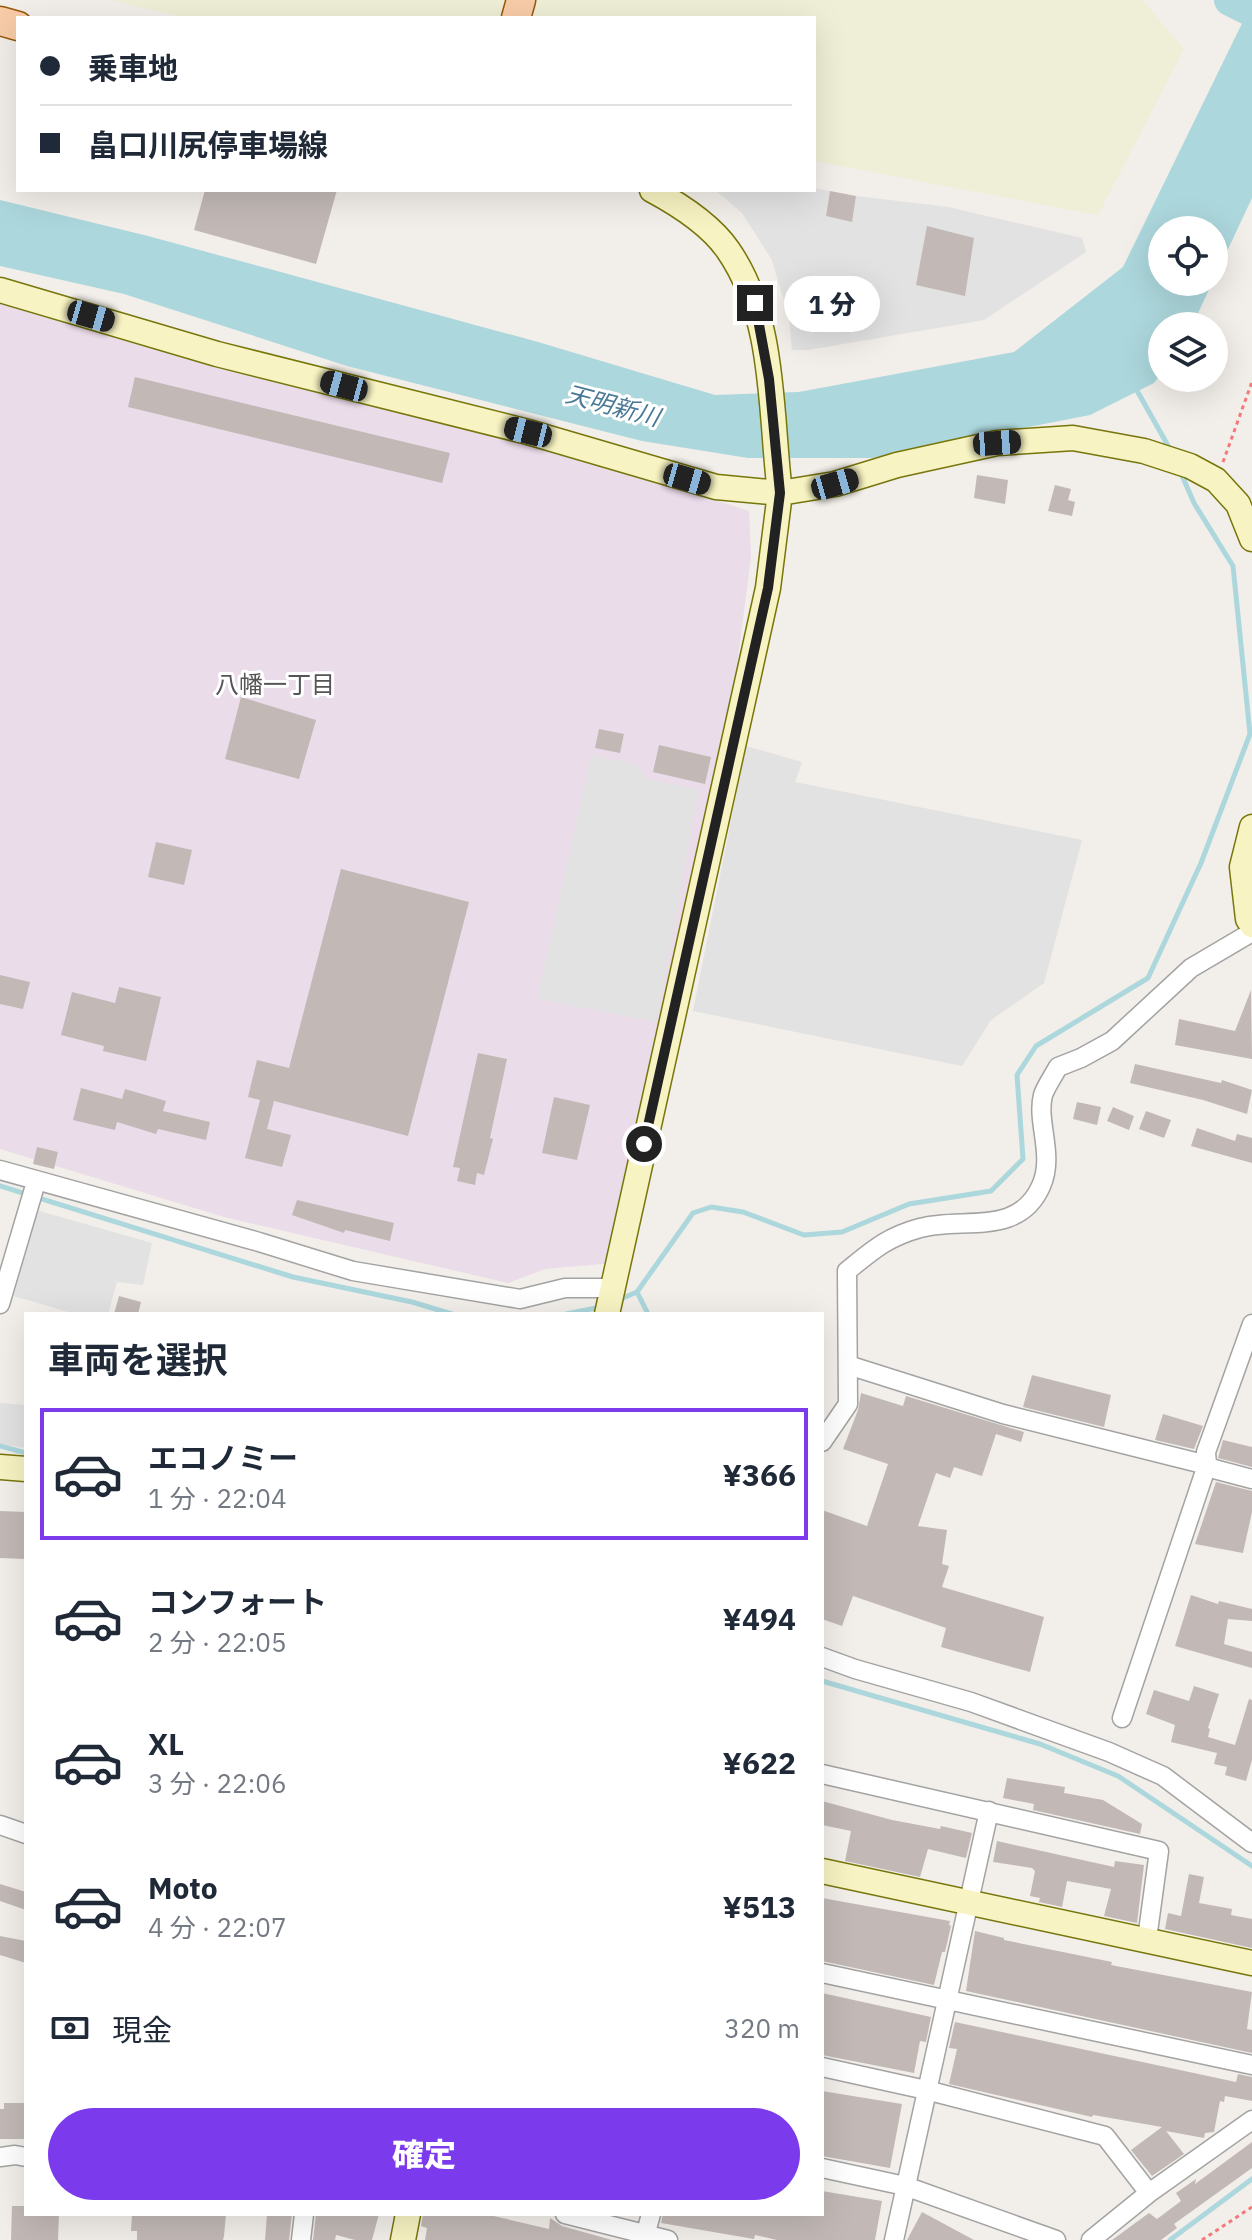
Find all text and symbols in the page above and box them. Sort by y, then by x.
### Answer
text: 乗車地 [88,48,178,87]
text: 畠口川尻停車場線 [88,125,328,164]
map controls [1148,216,1228,392]
button: locate [1148,216,1228,296]
callout: 1 分 [783,275,879,331]
route end [737,285,773,321]
text: 1 分 [808,287,856,321]
car [65,298,117,334]
button: layers [1148,312,1228,392]
car [318,368,370,404]
water label: 天明新川 [562,377,666,434]
car [502,415,554,449]
car [972,429,1022,457]
car [661,461,713,497]
car [809,466,861,502]
district label: 八幡一丁目 [215,668,335,700]
route start [626,1126,662,1162]
text: 車両を選択 [48,1336,228,1383]
icon: car [52,1438,124,1510]
text: エコノミー [148,1438,298,1477]
text: ¥366 [723,1455,796,1494]
text: 1 分 · 22:04 [148,1481,286,1515]
icon: car [52,1582,124,1654]
text: コンフォート [148,1582,327,1621]
text: ¥494 [723,1599,796,1638]
text: 2 分 · 22:05 [148,1625,286,1659]
text: XL [148,1724,184,1763]
icon: car [52,1726,124,1798]
text: ¥622 [723,1743,796,1782]
text: 3 分 · 22:06 [148,1766,286,1800]
text: Moto [148,1868,218,1907]
icon: car [52,1870,124,1942]
text: ¥513 [723,1887,796,1926]
text: 4 分 · 22:07 [148,1910,286,1944]
icon: cash [48,2006,92,2050]
text: 現金 [112,2010,172,2049]
text: 320 m [724,2011,800,2045]
button: 確定 [48,2108,800,2200]

